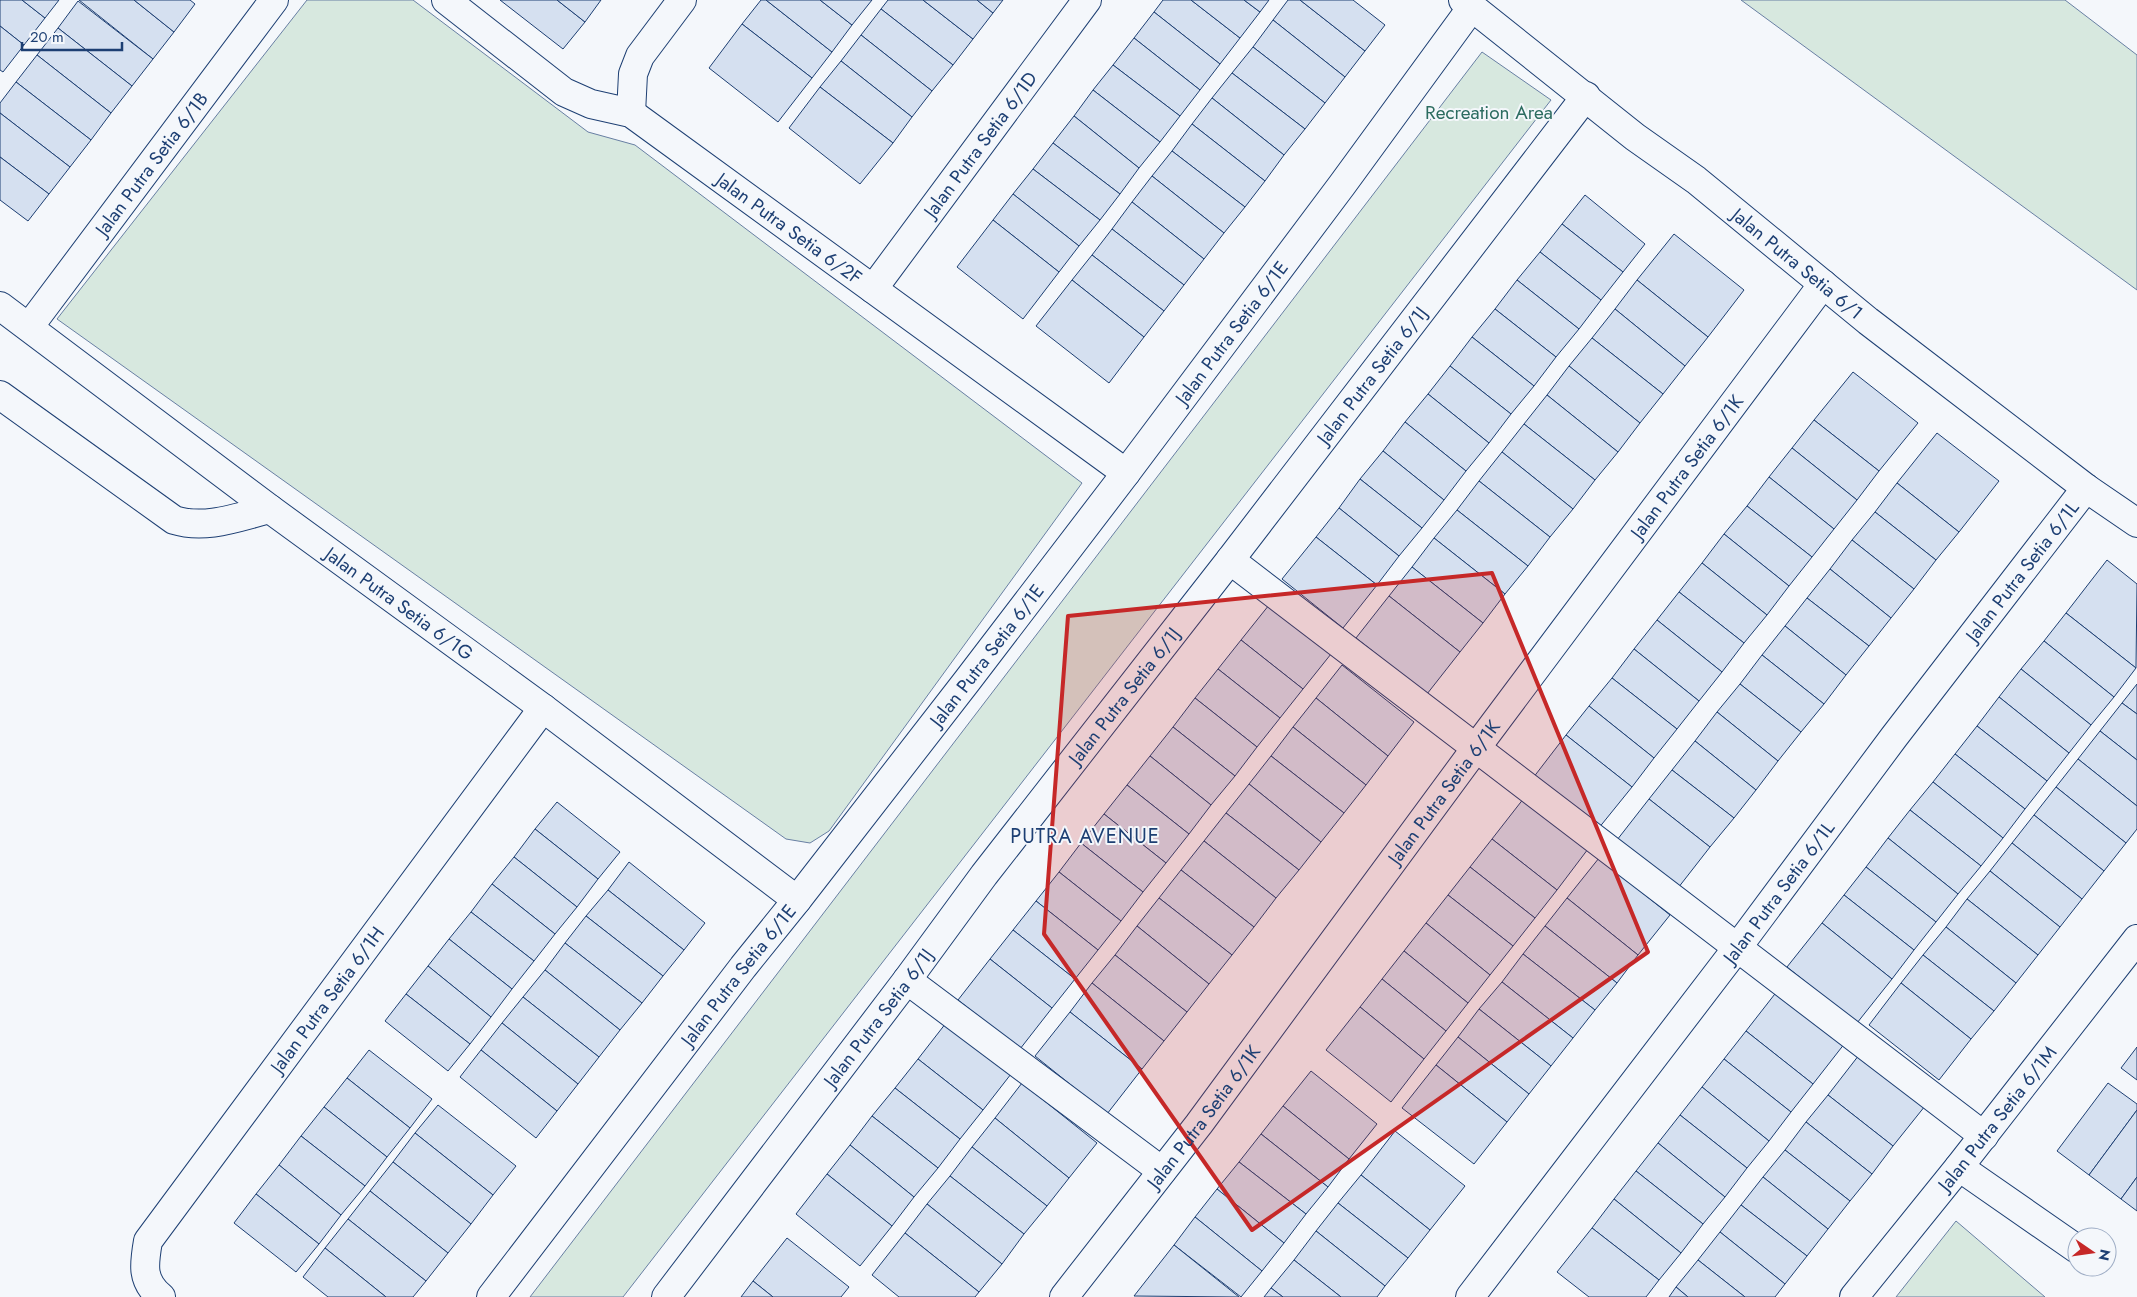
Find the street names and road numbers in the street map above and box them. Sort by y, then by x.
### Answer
street label: Jalan Putra Setia 6/1D [916,66,1044,226]
street label: Jalan Putra Setia 6/1B [87,87,215,244]
street label: Jalan Putra Setia 6/2F [708,165,868,291]
street label: Jalan Putra Setia 6/1 [1724,200,1869,326]
street label: Jalan Putra Setia 6/1E [1167,255,1295,413]
street label: Jalan Putra Setia 6/1J [1309,301,1434,452]
street label: Jalan Putra Setia 6/1K [1622,389,1750,547]
street label: Jalan Putra Setia 6/1L [1958,495,2086,650]
street label: Jalan Putra Setia 6/1G [317,539,479,667]
street label: Jalan Putra Setia 6/1E [922,578,1050,735]
street label: Jalan Putra Setia 6/1J [1060,622,1187,773]
street label: Jalan Putra Setia 6/1K [1380,714,1507,872]
street label: Jalan Putra Setia 6/1L [1715,815,1841,972]
street label: Jalan Putra Setia 6/1E [673,899,802,1054]
street label: Jalan Putra Setia 6/1H [262,921,391,1081]
street label: Jalan Putra Setia 6/1J [816,943,940,1095]
street label: Jalan Putra Setia 6/1K [1139,1039,1267,1197]
street label: Jalan Putra Setia 6/1M [1930,1040,2063,1199]

